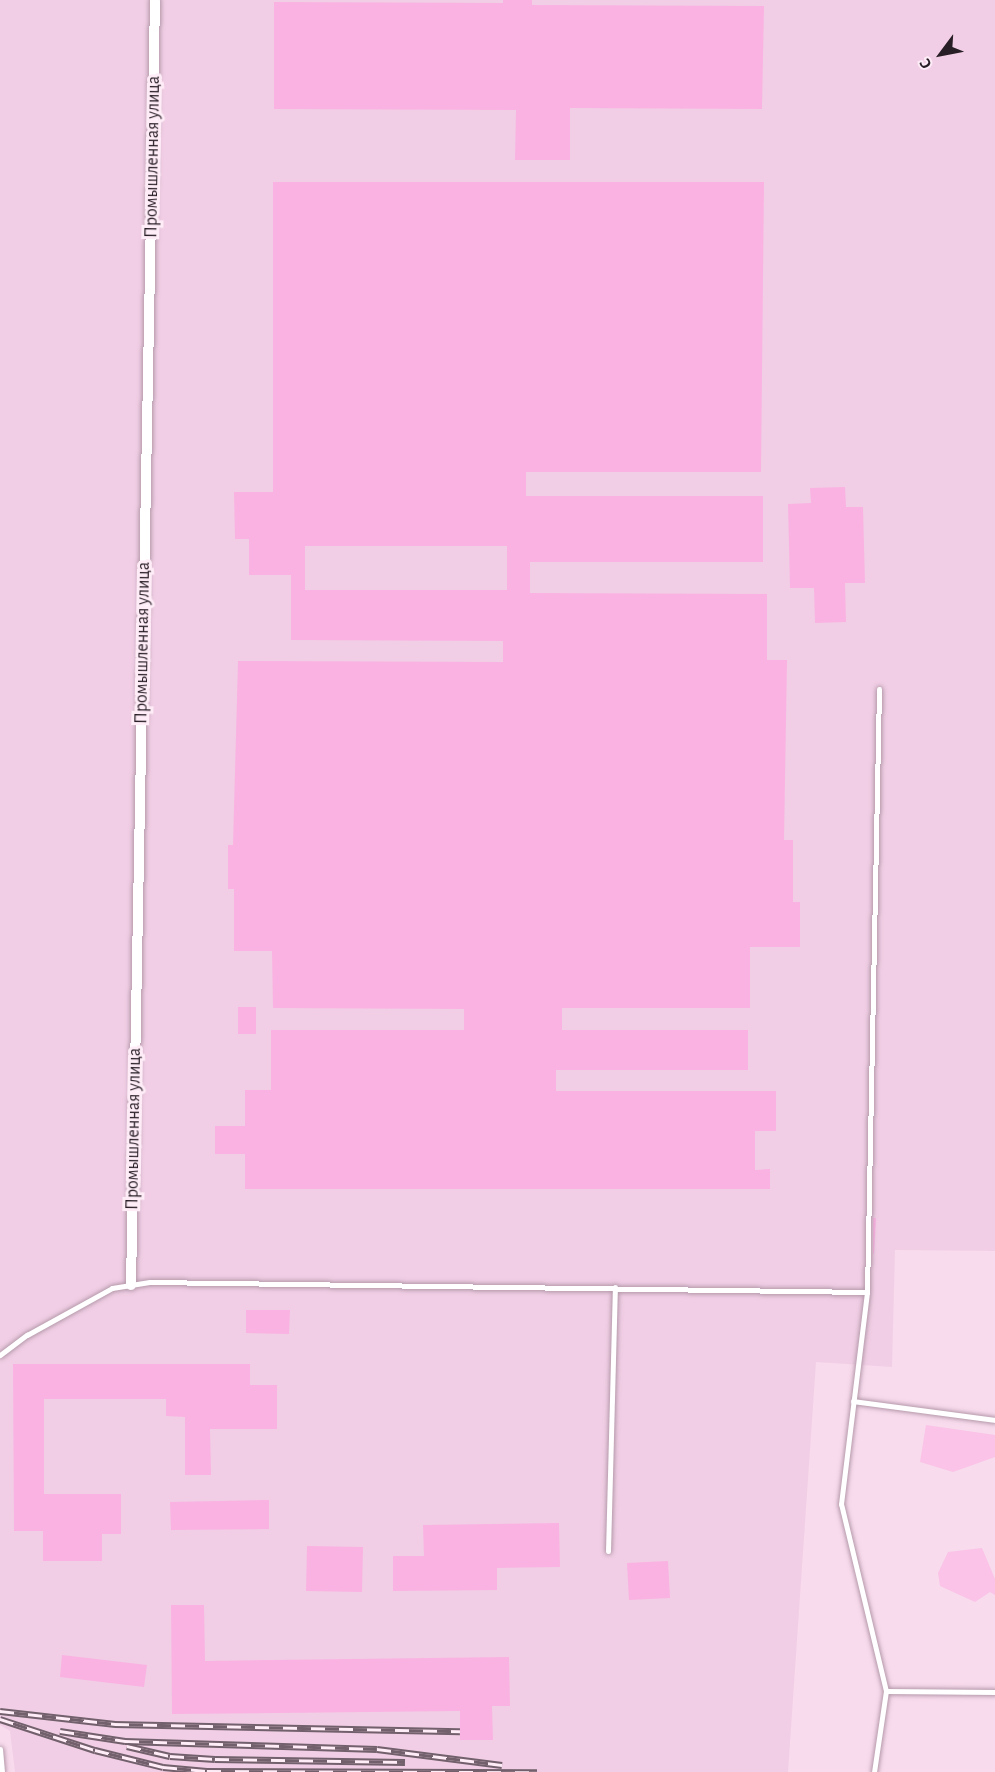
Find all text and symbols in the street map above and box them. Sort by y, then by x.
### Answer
north arrow [911,24,971,84]
text: С [917,56,935,72]
street label: Промышленная улица [141,76,165,238]
street label: Промышленная улица [131,562,155,724]
street label: Промышленная улица [122,1048,146,1210]

